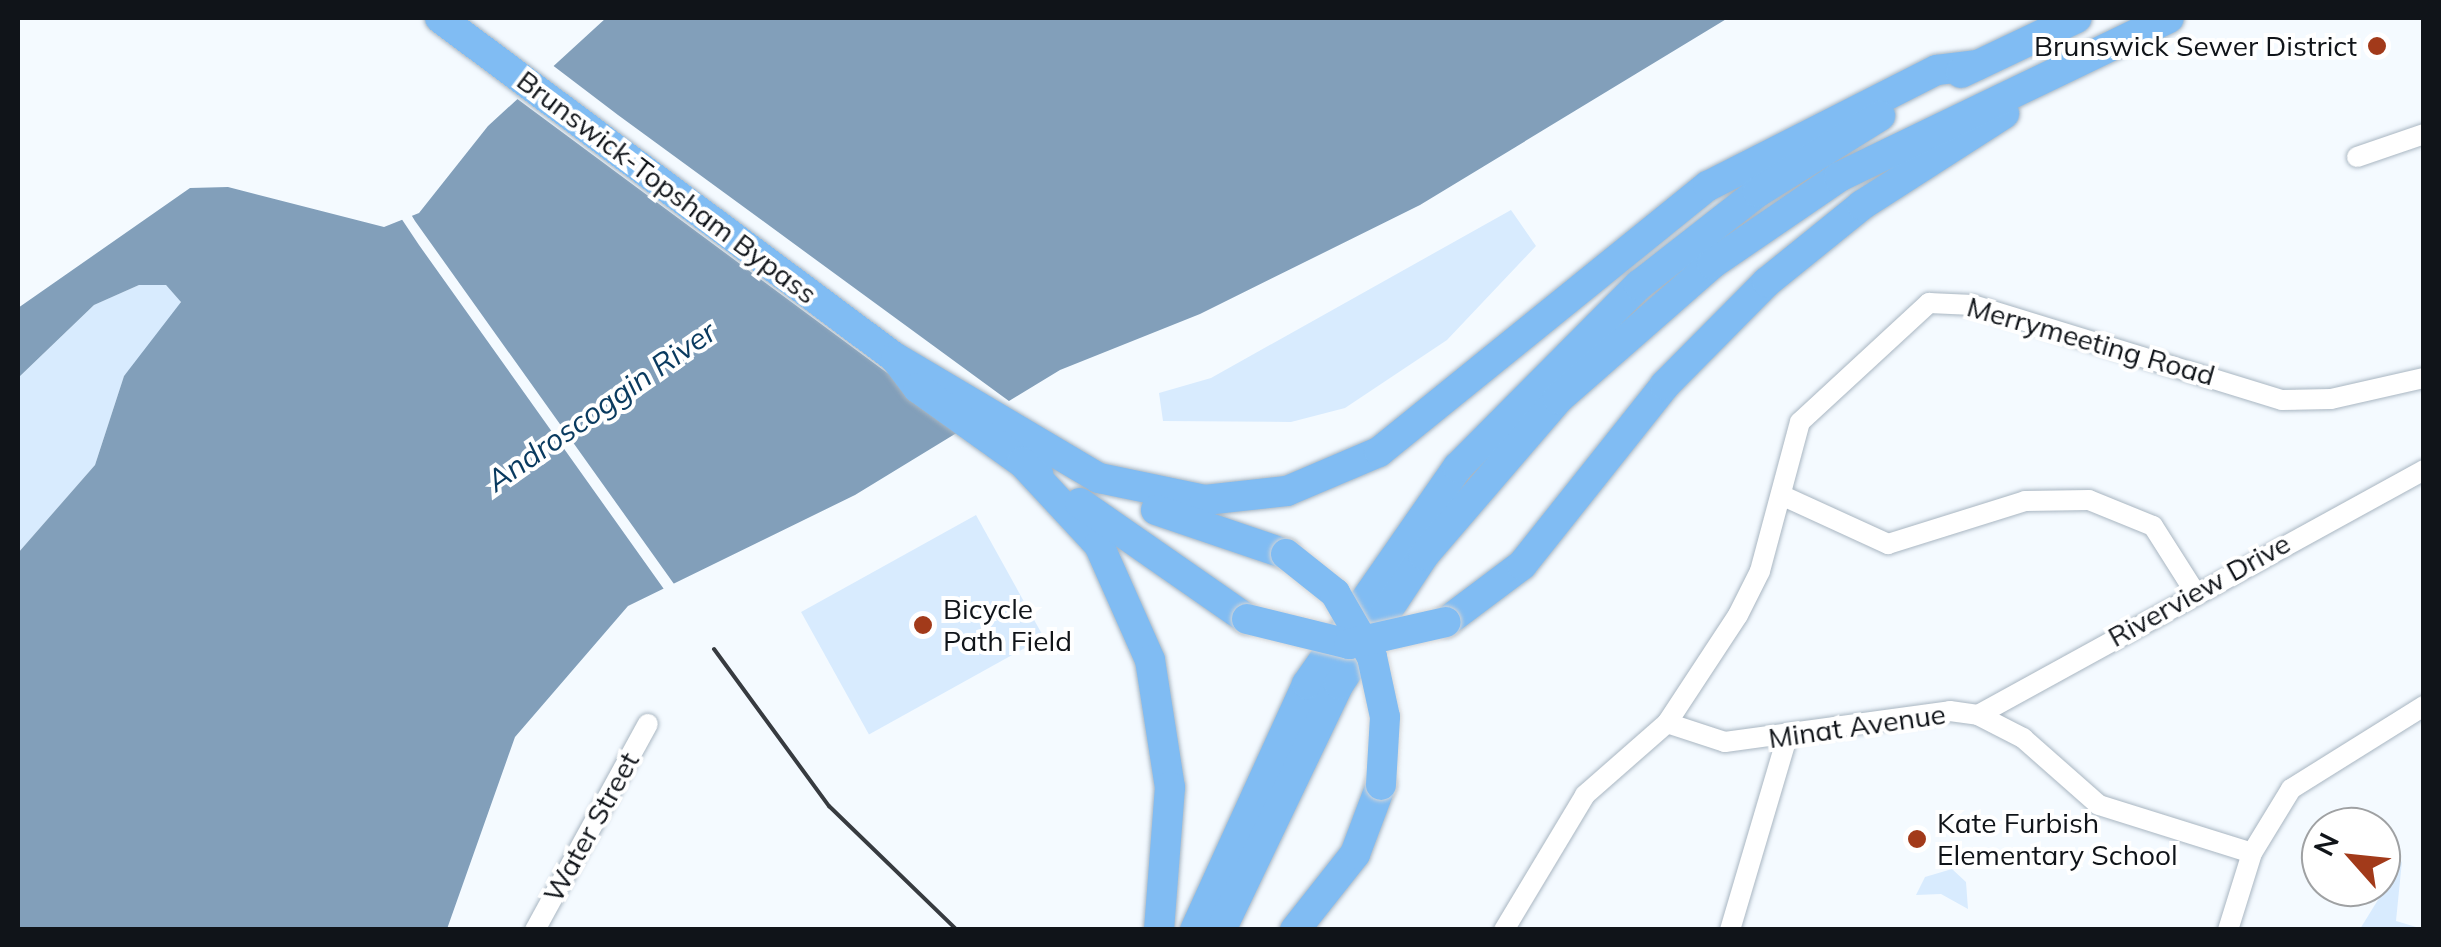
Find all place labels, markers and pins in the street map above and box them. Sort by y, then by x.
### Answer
place label: Brunswick Sewer District [2034,29,2357,63]
marker: Brunswick Sewer District [2366,35,2388,57]
place label: Bicycle Path Field [943,592,1072,658]
marker: Bicycle Path Field [912,614,934,636]
place label: Kate Furbish Elementary School [1937,806,2178,872]
marker: Kate Furbish Elementary School [1906,828,1928,850]

